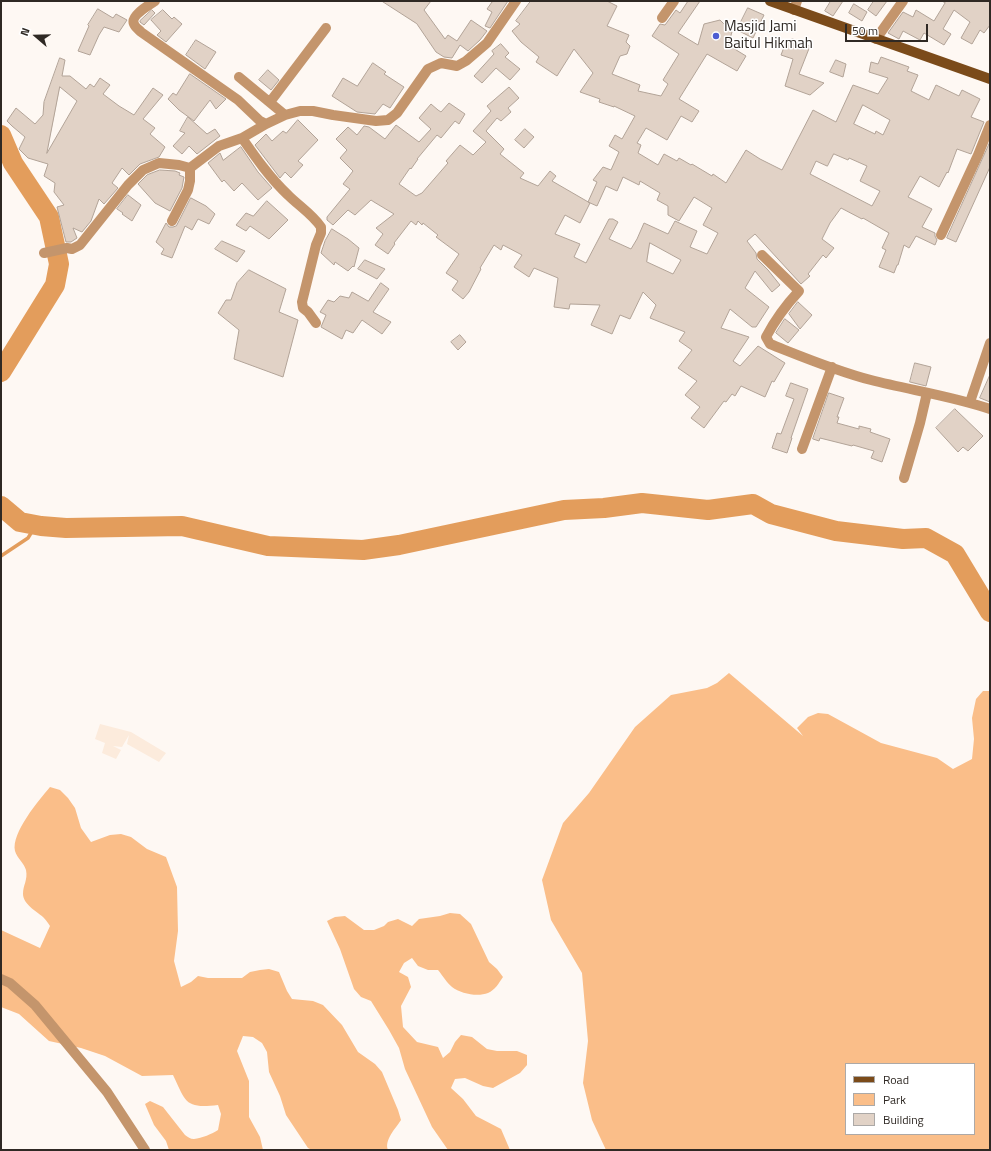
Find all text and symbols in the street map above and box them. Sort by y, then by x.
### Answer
north arrow [16,16,56,56]
scale bar [847,16,930,42]
place label: Masjid Jami Baitul Hikmah [724,18,813,53]
text: 50 m [852,21,878,40]
text: N [16,26,34,38]
marker: Masjid Jami Baitul Hikmah [711,31,721,41]
legend [845,1063,975,1135]
text: Road [883,1070,909,1089]
text: Park [883,1090,906,1109]
text: Building [883,1110,924,1129]

